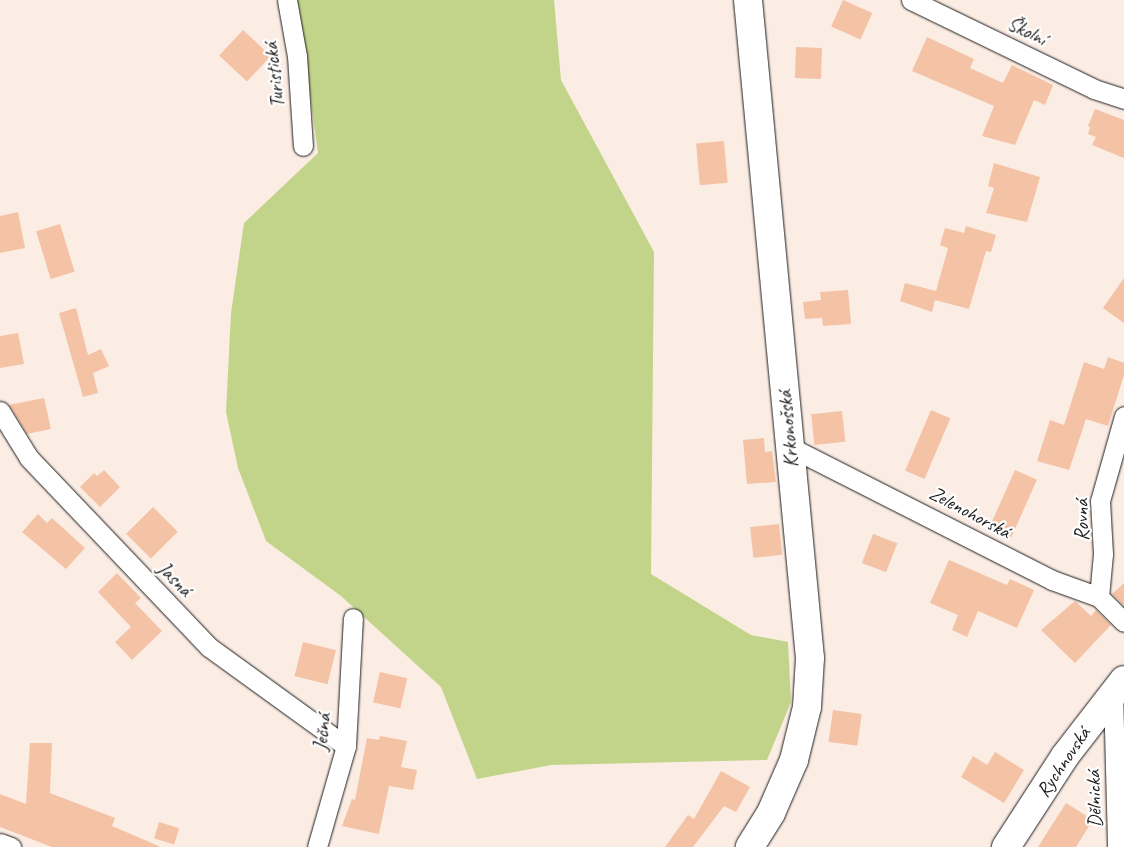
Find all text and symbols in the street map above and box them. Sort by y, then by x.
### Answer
street label: Školní [1004,11,1050,51]
street label: Turistická [259,41,289,109]
street label: Krkonošská [773,389,803,469]
street label: Zelenohorská [925,481,1015,543]
street label: Rovná [1069,499,1093,541]
street label: Jasná [153,557,197,601]
street label: Ječná [308,712,336,752]
street label: Rychnovská [1031,722,1095,802]
street label: Dělnická [1081,770,1107,828]

